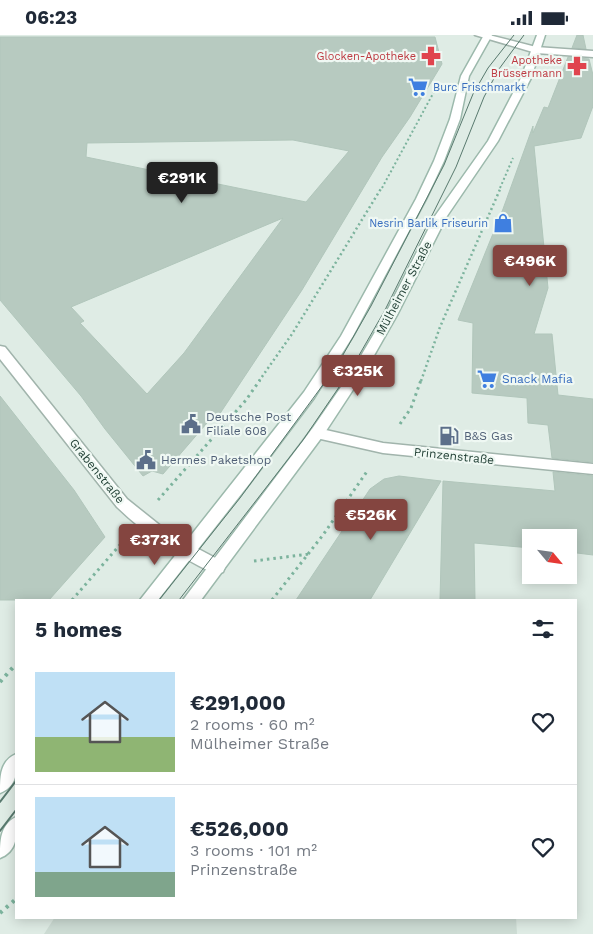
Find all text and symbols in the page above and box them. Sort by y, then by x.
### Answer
text: 06:23 [25,6,77,29]
pharmacy icon: Glocken-Apotheke [420,45,442,67]
place label: Glocken-Apotheke [317,50,416,63]
place label: Apotheke Brüssermann [491,54,562,80]
pharmacy icon: Apotheke Brüssermann [566,55,588,77]
supermarket icon: Burc Frischmarkt [407,76,429,98]
place label: Burc Frischmarkt [433,81,526,94]
pin: €291K [147,161,217,204]
text: €291K [158,168,206,187]
shop icon: Nesrin Barlik Friseurin [492,212,514,234]
place label: Nesrin Barlik Friseurin [369,217,488,230]
street label: Mülheimer Straße [373,239,435,337]
pin: €496K [495,245,565,287]
text: €496K [504,251,556,270]
pin: €325K [323,355,393,397]
text: €325K [333,361,383,380]
supermarket icon: Snack Mafia [476,368,498,390]
place label: Snack Mafia [502,372,573,386]
place label: Deutsche Post Filiale 608 [206,410,291,438]
public building icon: Deutsche Post Filiale 608 [180,413,202,435]
fuel station icon: B&S Gas [438,425,460,447]
place label: B&S Gas [464,429,513,443]
street label: Grabenstraße [67,436,127,506]
street label: Prinzenstraße [413,445,495,467]
public building icon: Hermes Paketshop [135,449,157,471]
place label: Hermes Paketshop [161,453,271,467]
pin: €526K [336,499,406,541]
text: €526K [345,505,397,524]
pin: €373K [120,523,190,566]
north arrow [522,529,578,584]
map controls [522,529,577,584]
text: €373K [130,530,180,549]
icon: filters [529,615,557,643]
text: 5 homes [35,617,122,642]
text: €291,000 [190,690,286,715]
icon: home [75,692,135,752]
icon: heart [529,708,557,736]
text: 2 rooms · 60 m² [190,715,315,734]
text: Mülheimer Straße [190,734,329,753]
text: €526,000 [190,816,289,841]
icon: home [75,817,135,877]
icon: heart [529,833,557,861]
text: 3 rooms · 101 m² [190,841,317,860]
text: Prinzenstraße [190,860,298,879]

